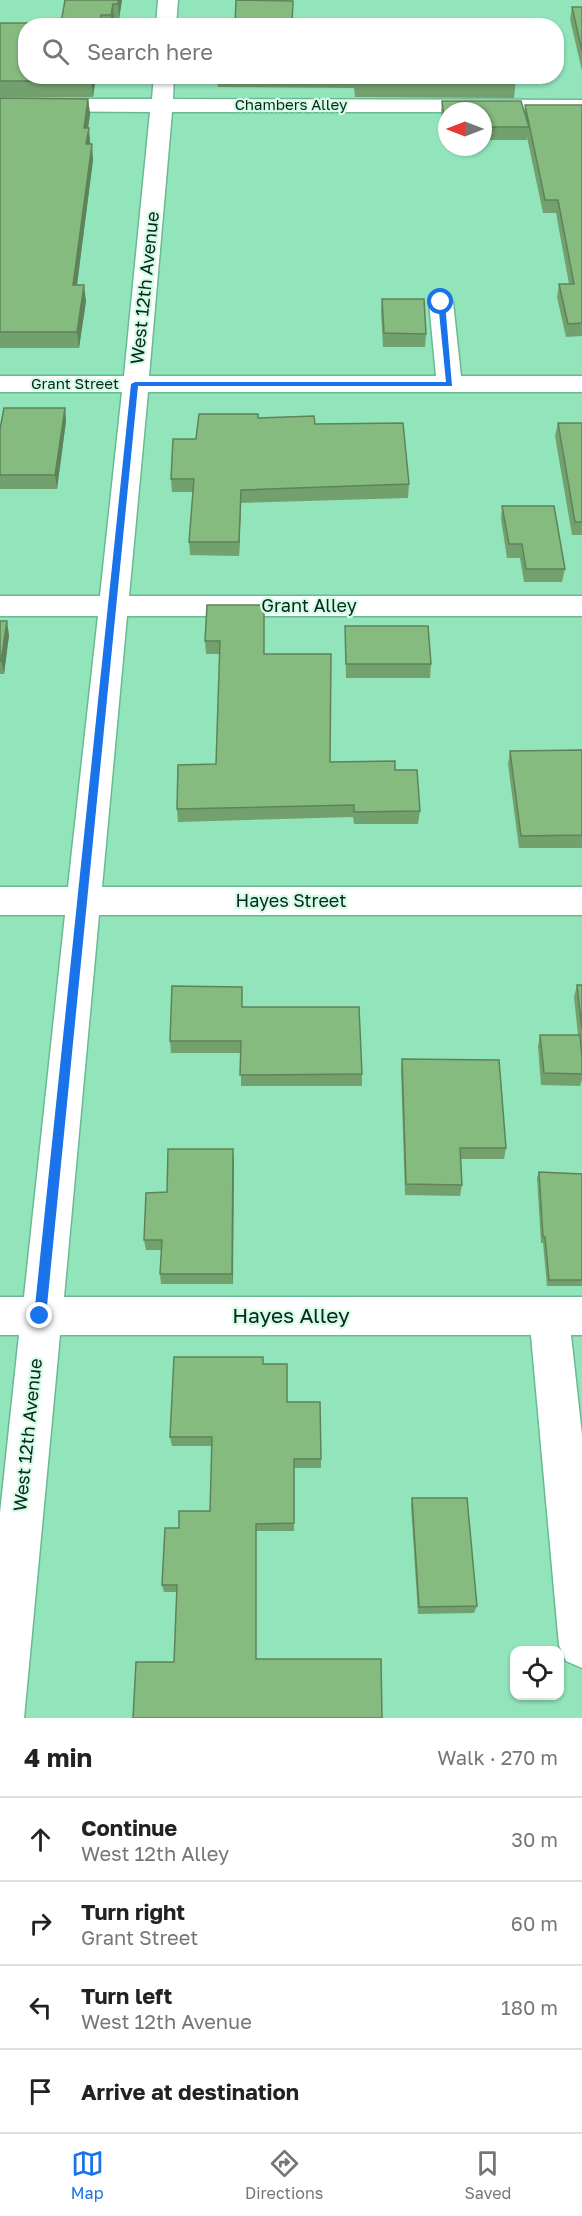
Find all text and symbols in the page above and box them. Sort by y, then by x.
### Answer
search box [18,18,564,84]
icon: search [39,35,72,68]
text: Search here [87,38,213,65]
street label: Chambers Alley [235,95,348,113]
north arrow [438,102,492,156]
street label: West 12th Avenue [125,210,163,365]
route start [427,288,453,314]
street label: Grant Street [31,374,119,392]
street label: Grant Alley [261,594,357,616]
street label: Hayes Street [236,889,346,911]
route end [26,1302,52,1328]
street label: Hayes Alley [232,1302,350,1328]
street label: West 12th Avenue [8,1357,46,1512]
map controls [510,1646,564,1700]
button: locate [510,1646,564,1700]
text: 4 min [24,1742,92,1773]
text: Walk · 270 m [437,1745,558,1769]
text: Continue [81,1814,177,1841]
icon: ahead [24,1823,57,1856]
text: 30 m [511,1827,558,1851]
text: West 12th Alley [81,1841,229,1865]
text: Turn right [81,1898,185,1925]
icon: right [24,1907,57,1940]
text: 60 m [511,1911,558,1935]
text: Grant Street [81,1925,198,1949]
text: Turn left [81,1982,172,2009]
icon: left [24,1991,57,2024]
text: 180 m [501,1995,558,2019]
text: West 12th Avenue [81,2009,252,2033]
icon: arrive [24,2075,57,2108]
text: Arrive at destination [81,2078,299,2105]
tab: Map [71,2147,104,2203]
tab: Directions [245,2147,323,2203]
tab: Saved [465,2147,511,2203]

